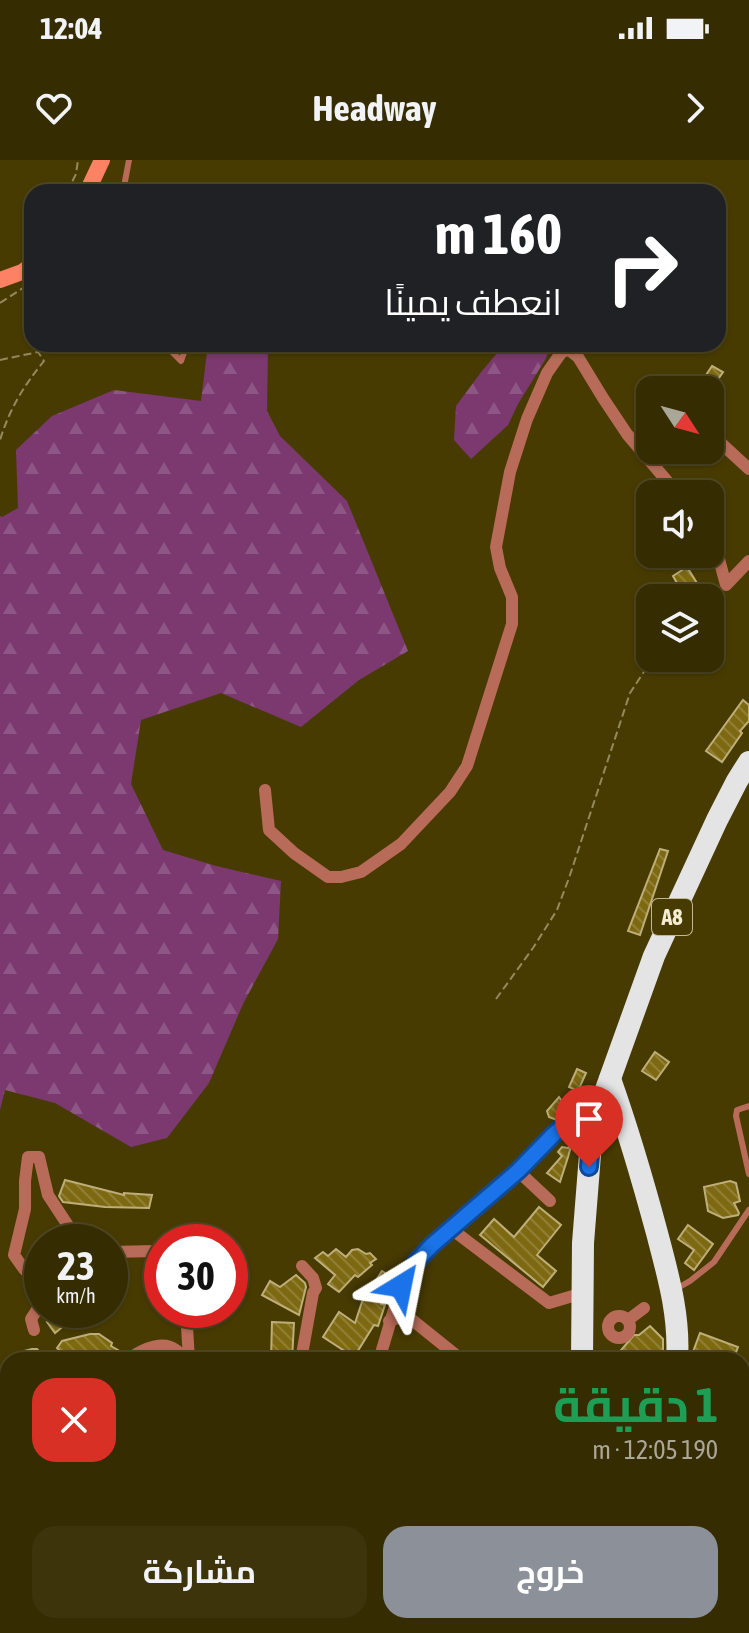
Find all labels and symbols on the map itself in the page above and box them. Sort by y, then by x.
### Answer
north arrow [636,376,724,464]
road number: A8 [652,899,692,935]
pin [555,1085,623,1167]
speed limit sign: 30 [144,1224,248,1328]
position arrow [359,1244,443,1328]

